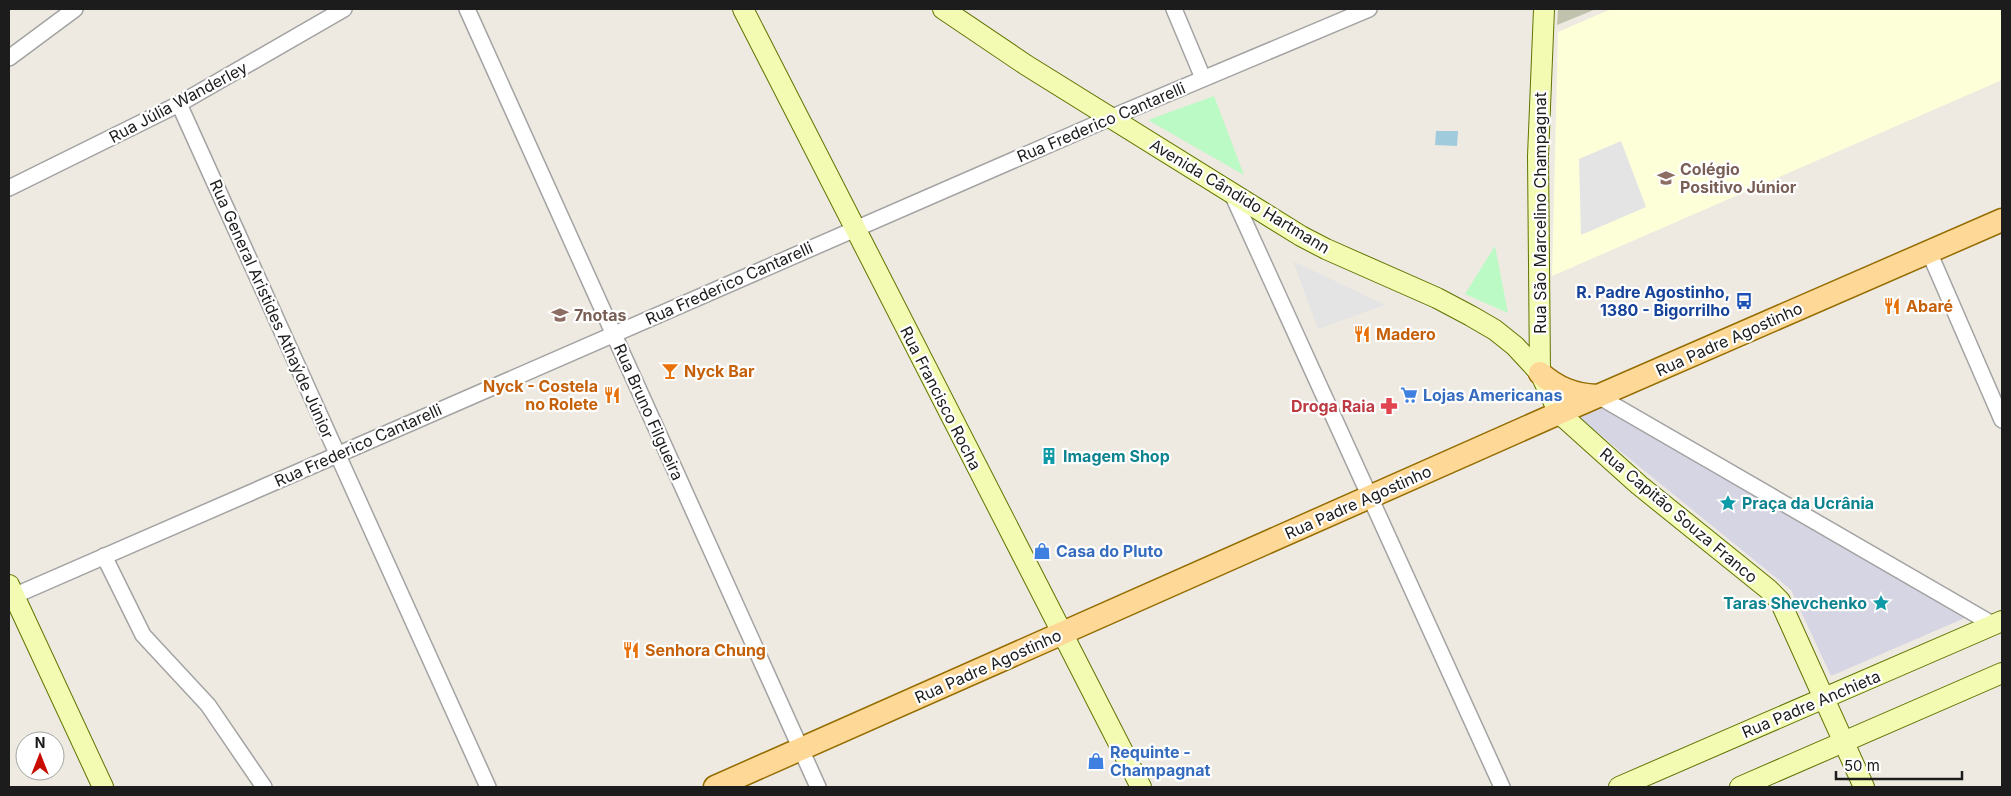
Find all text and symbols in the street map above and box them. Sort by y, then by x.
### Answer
street label: Rua Júlia Wanderley [105,57,251,147]
street label: Rua Frederico Cantarelli [1014,77,1188,167]
street label: Rua São Marcelino Champagnat [1530,92,1550,334]
street label: Avenida Cândido Hartmann [1146,134,1334,258]
place label: Colégio Positivo Júnior [1680,159,1797,197]
school or university icon: Colégio Positivo Júnior [1656,168,1676,188]
street label: Rua General Aristides Athaýde Júnior [206,176,338,442]
street label: Rua Frederico Cantarelli [642,237,816,329]
place label: R. Padre Agostinho, 1380 - Bigorrilho [1576,282,1730,320]
bus stop icon: R. Padre Agostinho, 1380 - Bigorrilho [1734,291,1754,311]
restaurant icon: Abaré [1882,296,1902,316]
place label: Abaré [1906,296,1953,316]
street label: Rua Padre Agostinho [1653,298,1805,380]
school or university icon: 7notas [550,305,570,325]
place label: 7notas [574,305,626,325]
street label: Rua Francisco Rocha [896,323,986,473]
restaurant icon: Madero [1352,324,1372,344]
place label: Madero [1376,324,1436,344]
street label: Rua Bruno Filgueira [610,341,688,483]
bar icon: Nyck Bar [660,361,680,381]
place label: Nyck Bar [684,361,755,381]
place label: Nyck - Costela no Rolete [483,376,598,414]
restaurant icon: Nyck - Costela no Rolete [602,385,622,405]
supermarket icon: Lojas Americanas [1399,385,1419,405]
place label: Lojas Americanas [1423,385,1562,405]
place label: Droga Raia [1291,396,1375,416]
pharmacy icon: Droga Raia [1379,396,1399,416]
street label: Rua Frederico Cantarelli [271,399,445,491]
street label: Rua Capitão Souza Franco [1596,443,1762,587]
building icon: Imagem Shop [1039,446,1059,466]
place label: Imagem Shop [1063,446,1170,466]
street label: Rua Padre Agostinho [1282,461,1434,543]
place icon: Praça da Ucrânia [1718,493,1738,513]
place label: Praça da Ucrânia [1742,493,1874,513]
shop icon: Casa do Pluto [1032,541,1052,561]
place label: Casa do Pluto [1056,541,1163,561]
place label: Taras Shevchenko [1723,593,1867,613]
place icon: Taras Shevchenko [1871,593,1891,613]
street label: Rua Padre Agostinho [912,625,1064,707]
restaurant icon: Senhora Chung [621,640,641,660]
place label: Senhora Chung [645,640,766,660]
street label: Rua Padre Anchieta [1739,666,1883,742]
north arrow [15,731,65,781]
text: N [35,734,45,751]
place label: Requinte - Champagnat [1110,742,1211,780]
scale bar [1836,748,1962,780]
shop icon: Requinte - Champagnat [1086,751,1106,771]
text: 50 m [1844,756,1880,775]

